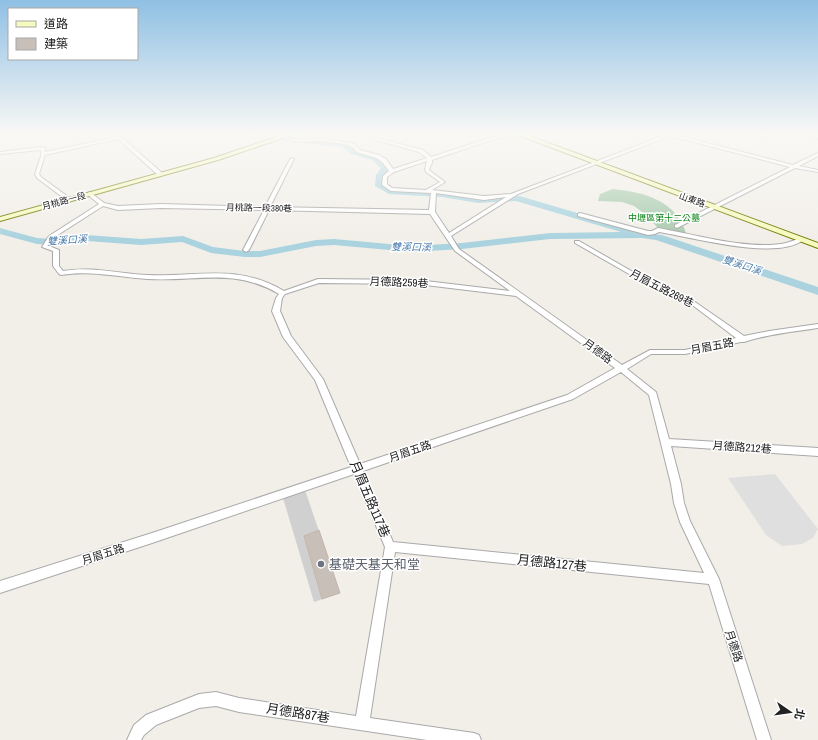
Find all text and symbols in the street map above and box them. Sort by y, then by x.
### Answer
legend [8,8,138,60]
text: 道路 [44,16,68,32]
text: 建築 [44,36,68,52]
street label: 月桃路一段 [41,189,87,213]
street label: 山東路 [677,190,707,210]
street label: 月桃路一段380巷 [226,201,292,215]
park label: 中壢區第十二公墓 [628,212,700,224]
water label: 雙溪口溪 [47,232,89,248]
water label: 雙溪口溪 [391,240,433,254]
water label: 雙溪口溪 [721,253,765,278]
street label: 月眉五路269巷 [628,266,696,310]
street label: 月德路259巷 [369,274,429,290]
street label: 月眉五路 [689,335,735,357]
street label: 月德路 [581,336,615,366]
street label: 月眉五路 [387,437,433,465]
street label: 月德路212巷 [712,438,772,456]
street label: 月眉五路117巷 [346,458,394,540]
street label: 月眉五路 [80,541,126,567]
street label: 月德路127巷 [516,551,588,575]
place label: 基礎天基天和堂 [329,556,420,573]
marker: 基礎天基天和堂 [316,559,326,569]
street label: 月德路 [722,628,746,664]
north arrow [770,692,810,732]
street label: 月德路87巷 [265,700,331,726]
text: 北 [792,707,808,721]

